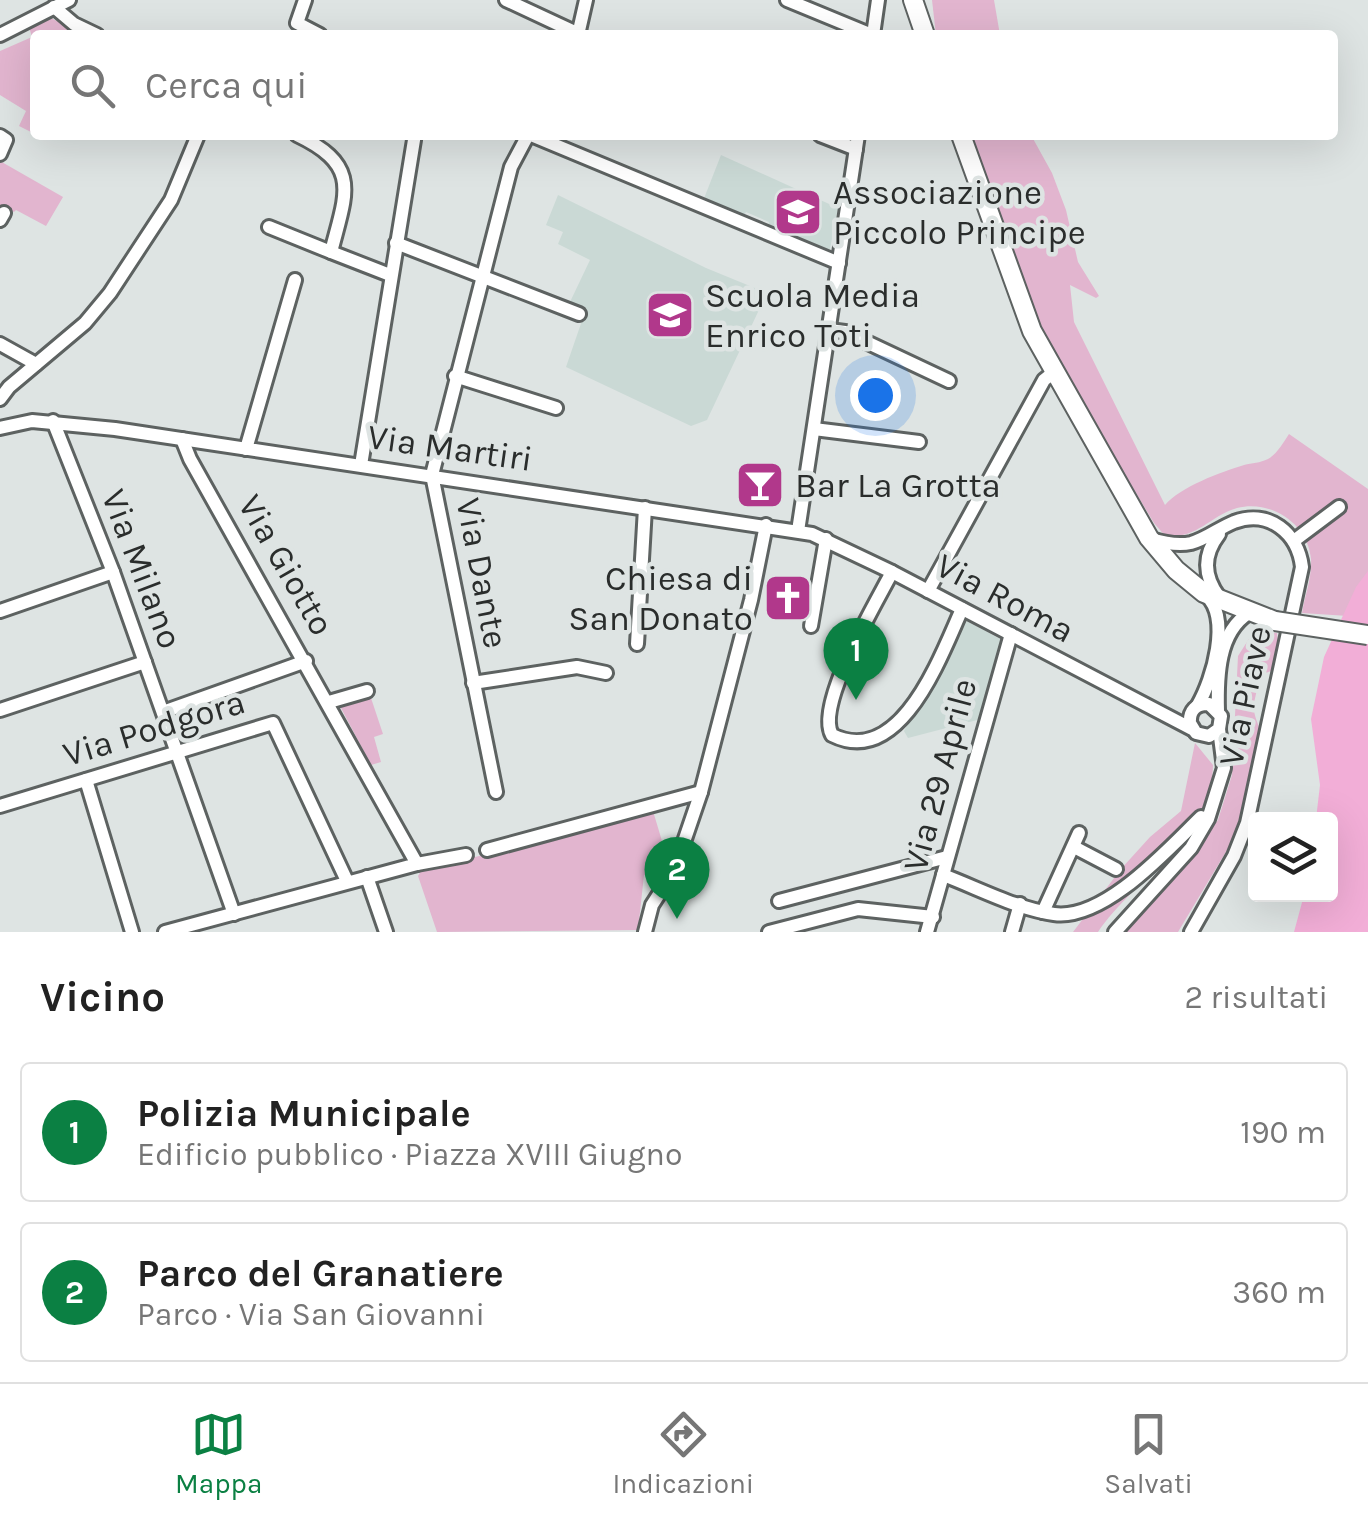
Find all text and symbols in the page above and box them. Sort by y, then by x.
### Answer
search box [30,30,1338,140]
icon: search [65,58,120,113]
text: Cerca qui [145,63,308,108]
place label: Associazione Piccolo Principe [833,172,1086,253]
school or university icon: Associazione Piccolo Principe [772,186,824,238]
place label: Scuola Media Enrico Toti [705,275,920,356]
school or university icon: Scuola Media Enrico Toti [644,289,696,341]
your location [850,370,901,421]
street label: Via Martiri [365,416,535,480]
bar icon: Bar La Grotta [734,459,786,511]
place label: Bar La Grotta [795,465,1001,506]
street label: Via Milano [93,484,191,654]
street label: Via Giotto [229,488,343,642]
street label: Via Dante [447,494,517,652]
street label: Via Roma [929,545,1081,651]
place label: Chiesa di San Donato [568,558,753,639]
church icon: Chiesa di San Donato [762,572,814,624]
pin: 1 [824,618,888,700]
street label: Via Piave [1210,622,1280,770]
street label: Via 29 Aprile [895,674,985,876]
street label: Via Podgora [58,681,250,775]
map controls [1248,812,1338,902]
button: layers [1248,812,1338,902]
pin: 2 [644,836,710,919]
text: Vicino [40,972,165,1022]
text: 2 risultati [1184,979,1328,1016]
text: Polizia Municipale [137,1091,471,1136]
text: 1 [69,1114,80,1151]
text: 190 m [1240,1114,1326,1151]
text: Edificio pubblico · Piazza XVIII Giugno [137,1136,682,1173]
text: Parco del Granatiere [137,1251,504,1296]
text: 2 [65,1274,84,1311]
text: 360 m [1232,1274,1326,1311]
text: Parco · Via San Giovanni [137,1296,485,1333]
tab: Mappa [175,1407,262,1500]
tab: Indicazioni [612,1407,754,1500]
tab: Salvati [1104,1407,1193,1500]

